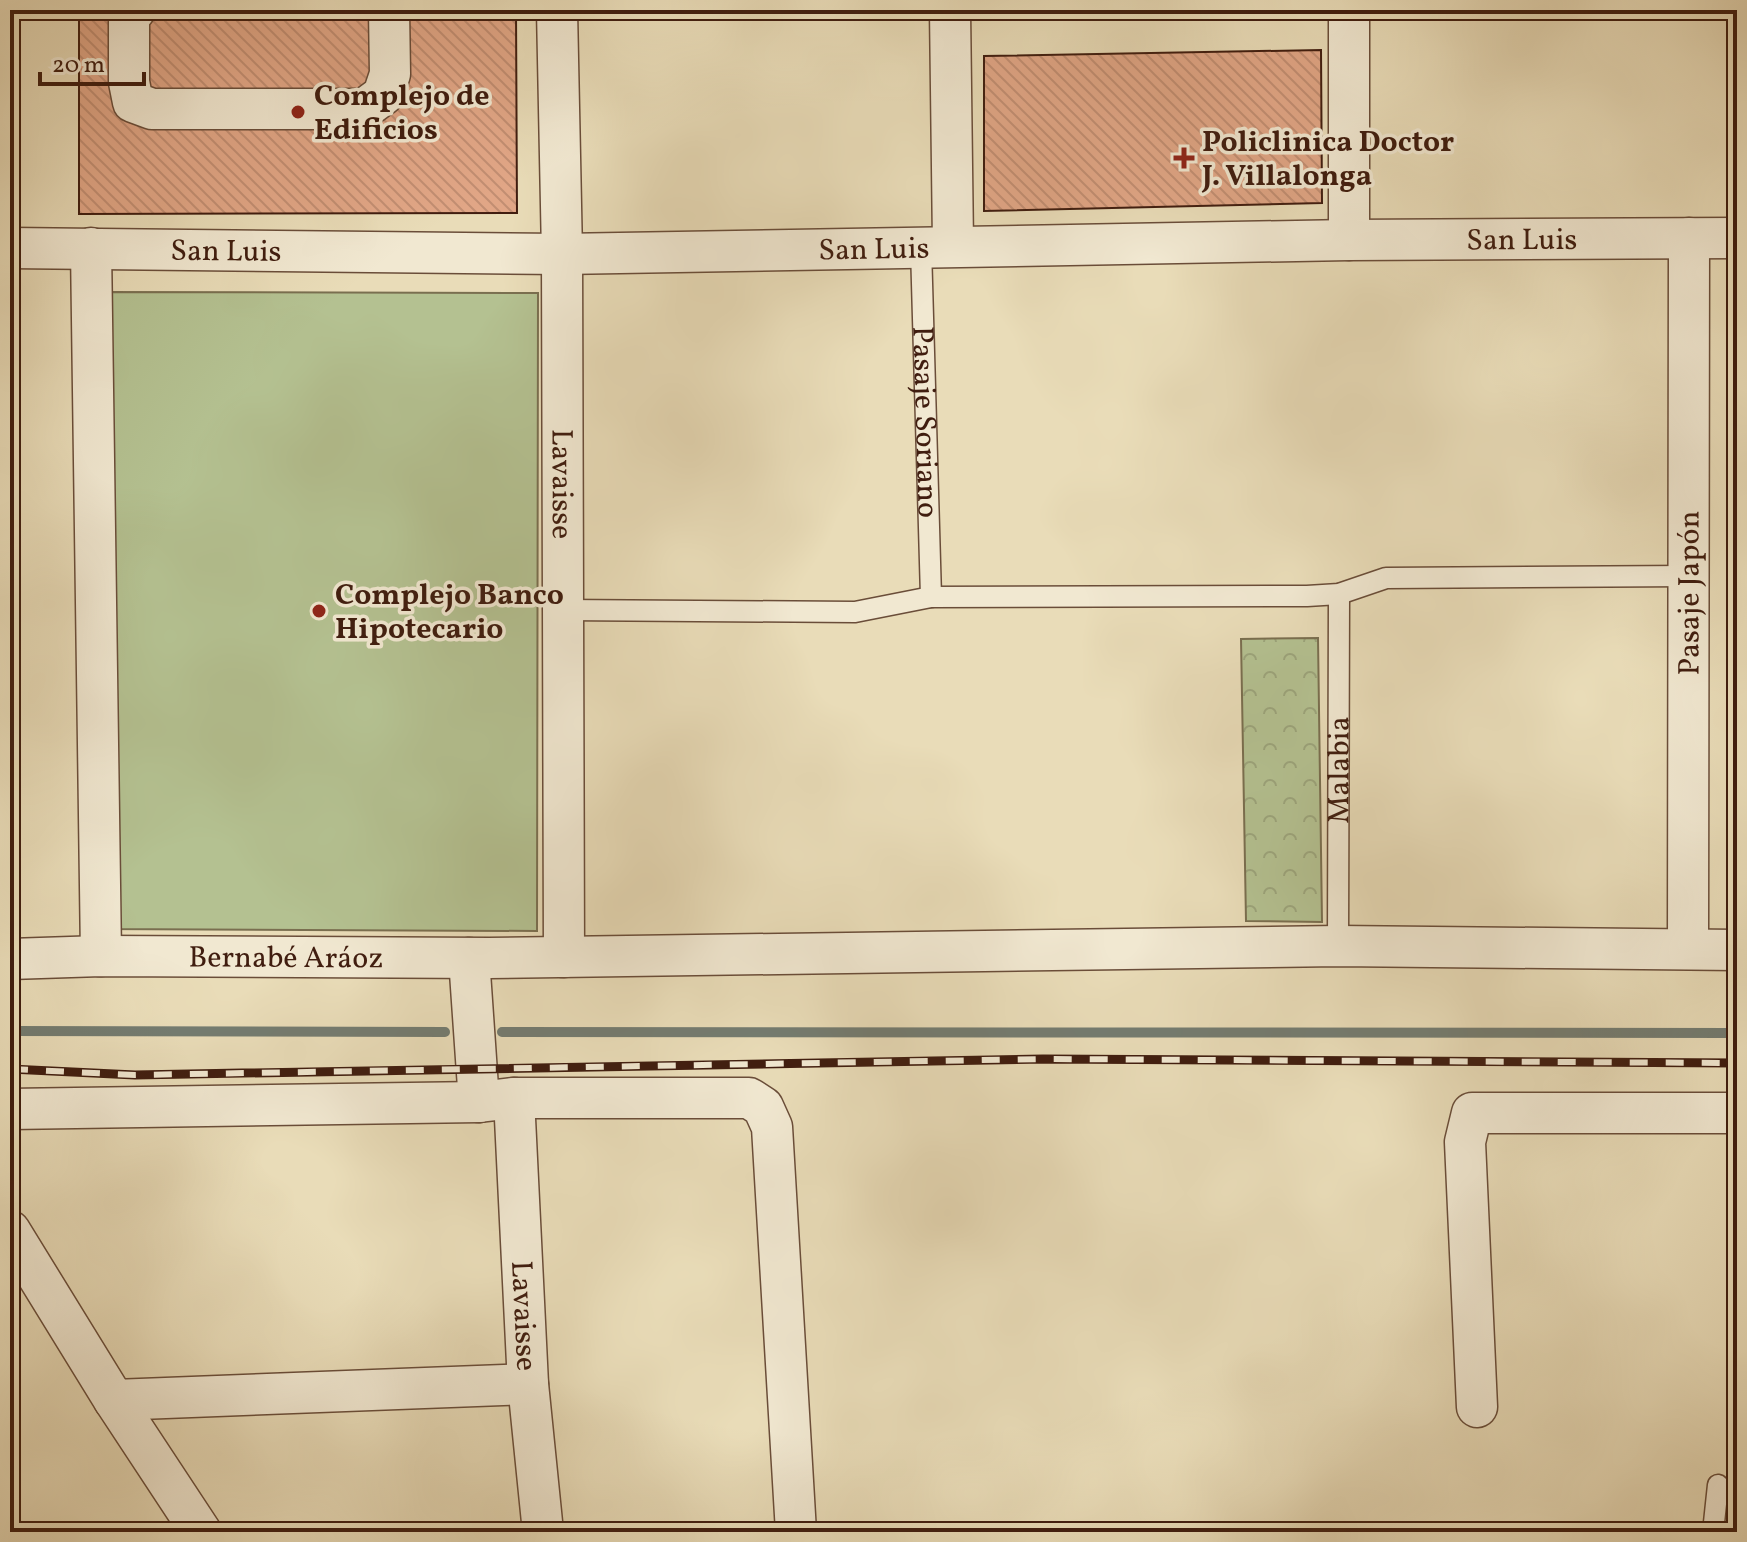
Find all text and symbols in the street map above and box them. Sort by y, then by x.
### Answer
scale bar [40,36,144,86]
text: 20 m [52,49,105,83]
place label: Complejo de Edificios [314,76,490,152]
marker: Complejo de Edificios [289,103,307,121]
place label: Policlinica Doctor J. Villalonga [1201,122,1454,198]
marker: Policlinica Doctor J. Villalonga [1173,147,1195,169]
street label: San Luis [1466,220,1577,262]
street label: San Luis [818,228,930,272]
street label: San Luis [170,231,282,274]
street label: Pasaje Soriano [900,325,948,519]
street label: Lavaisse [539,429,582,539]
street label: Pasaje Japón [1669,511,1712,675]
place label: Complejo Banco Hipotecario [335,575,564,651]
marker: Complejo Banco Hipotecario [310,602,328,620]
street label: Malabia [1319,716,1362,824]
street label: Bernabé Aráoz [188,937,383,980]
street label: Lavaisse [499,1260,546,1372]

